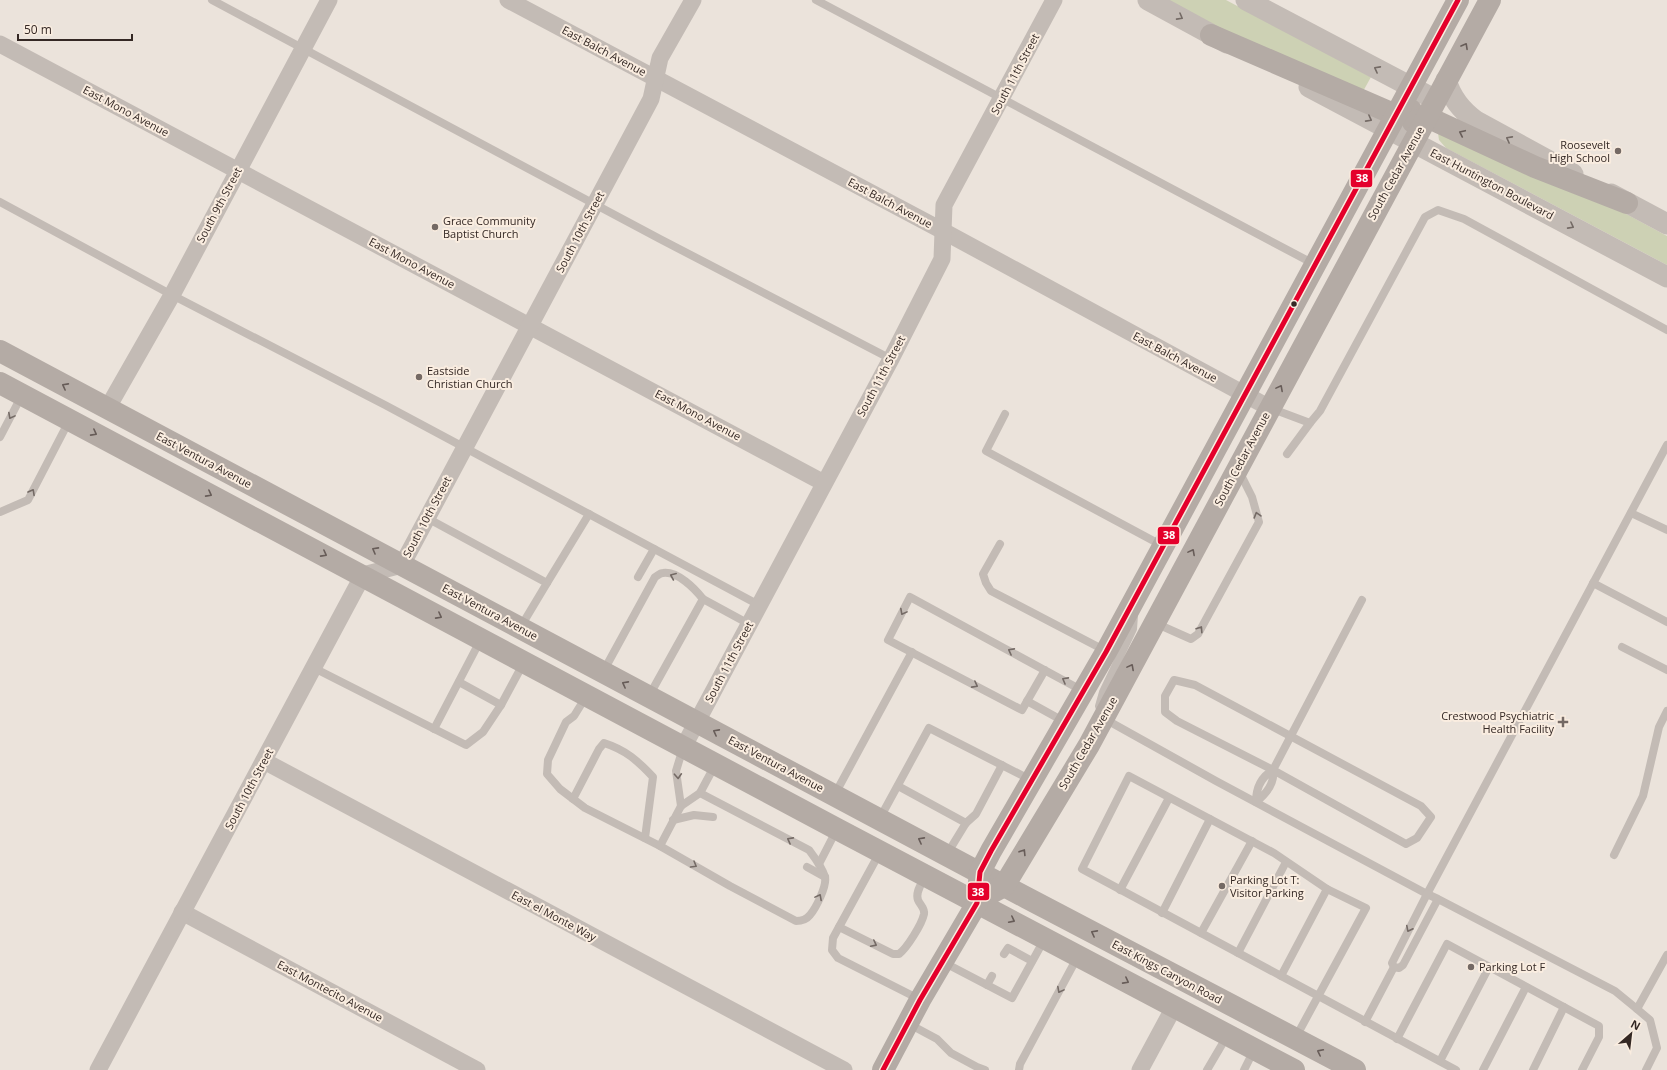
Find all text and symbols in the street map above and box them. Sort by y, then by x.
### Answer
one-way arrow [1176,13,1183,20]
scale bar [18,16,132,42]
text: 50 m [24,21,52,38]
street label: East Balch Avenue [559,22,649,79]
street label: South 11th Street [987,31,1042,117]
one-way arrow [1460,43,1467,50]
one-way arrow [1373,66,1381,74]
street label: East Mono Avenue [81,82,172,140]
one-way arrow [1365,114,1372,122]
street label: South Cedar Avenue [1364,123,1427,222]
one-way arrow [1459,130,1467,138]
one-way arrow [1506,137,1513,144]
place label: Roosevelt High School [1549,137,1610,165]
street label: East Huntington Boulevard [1428,145,1557,222]
marker: Roosevelt High School [1613,146,1623,156]
street label: South 9th Street [192,164,245,245]
line badge: 38 [1350,169,1373,188]
text: 38 [1356,170,1368,185]
street label: East Balch Avenue [845,174,935,231]
street label: South 10th Street [552,189,607,275]
place label: Grace Community Baptist Church [443,213,536,241]
one-way arrow [1567,221,1574,229]
marker: Grace Community Baptist Church [430,222,440,232]
street label: East Mono Avenue [367,234,458,292]
unlabelled marker [1289,299,1299,309]
street label: East Balch Avenue [1130,328,1220,385]
street label: South 11th Street [853,333,908,419]
place label: Eastside Christian Church [427,363,513,391]
marker: Eastside Christian Church [414,372,424,382]
one-way arrow [62,383,69,391]
one-way arrow [1276,385,1283,393]
street label: East Mono Avenue [653,386,744,444]
street label: South Cedar Avenue [1210,409,1273,508]
one-way arrow [9,412,16,419]
one-way arrow [90,428,97,436]
street label: East Ventura Avenue [154,428,255,491]
street label: South 10th Street [399,474,454,560]
one-way arrow [28,489,35,496]
one-way arrow [205,489,212,496]
one-way arrow [1253,512,1262,519]
line badge: 38 [1157,526,1180,545]
text: 38 [1163,527,1175,542]
one-way arrow [372,547,379,555]
one-way arrow [1187,549,1195,556]
one-way arrow [320,550,327,557]
one-way arrow [670,572,677,580]
street label: East Ventura Avenue [440,580,541,643]
one-way arrow [900,607,907,615]
one-way arrow [435,611,442,618]
street label: South 11th Street [701,619,756,705]
one-way arrow [1195,627,1202,634]
one-way arrow [1008,648,1015,656]
one-way arrow [1126,664,1133,671]
one-way arrow [1062,678,1069,685]
one-way arrow [970,681,978,688]
one-way arrow [622,682,629,689]
street label: South Cedar Avenue [1055,694,1120,792]
place label: Crestwood Psychiatric Health Facility [1441,708,1554,736]
marker: Crestwood Psychiatric Health Facility [1557,716,1569,728]
one-way arrow [713,730,720,737]
street label: East Ventura Avenue [726,732,827,795]
street label: South 10th Street [221,746,276,832]
one-way arrow [673,772,682,779]
one-way arrow [786,837,794,844]
one-way arrow [918,838,925,845]
one-way arrow [1019,849,1026,856]
one-way arrow [690,861,697,868]
place label: Parking Lot T: Visitor Parking [1230,872,1304,900]
marker: Parking Lot T: Visitor Parking [1217,881,1227,891]
line badge: 38 [967,882,990,901]
text: 38 [972,884,984,899]
street label: East el Monte Way [509,887,600,944]
one-way arrow [814,894,822,902]
one-way arrow [1007,915,1015,923]
one-way arrow [1407,925,1414,932]
one-way arrow [1091,930,1098,938]
street label: East Kings Canyon Road [1110,936,1225,1007]
one-way arrow [869,939,877,947]
street label: East Montecito Avenue [275,956,386,1025]
place label: Parking Lot F [1479,959,1545,974]
marker: Parking Lot F [1466,962,1476,972]
one-way arrow [1122,977,1129,984]
one-way arrow [1057,986,1065,993]
north arrow [1611,1014,1651,1054]
text: N [1628,1016,1643,1033]
one-way arrow [1317,1049,1325,1057]

